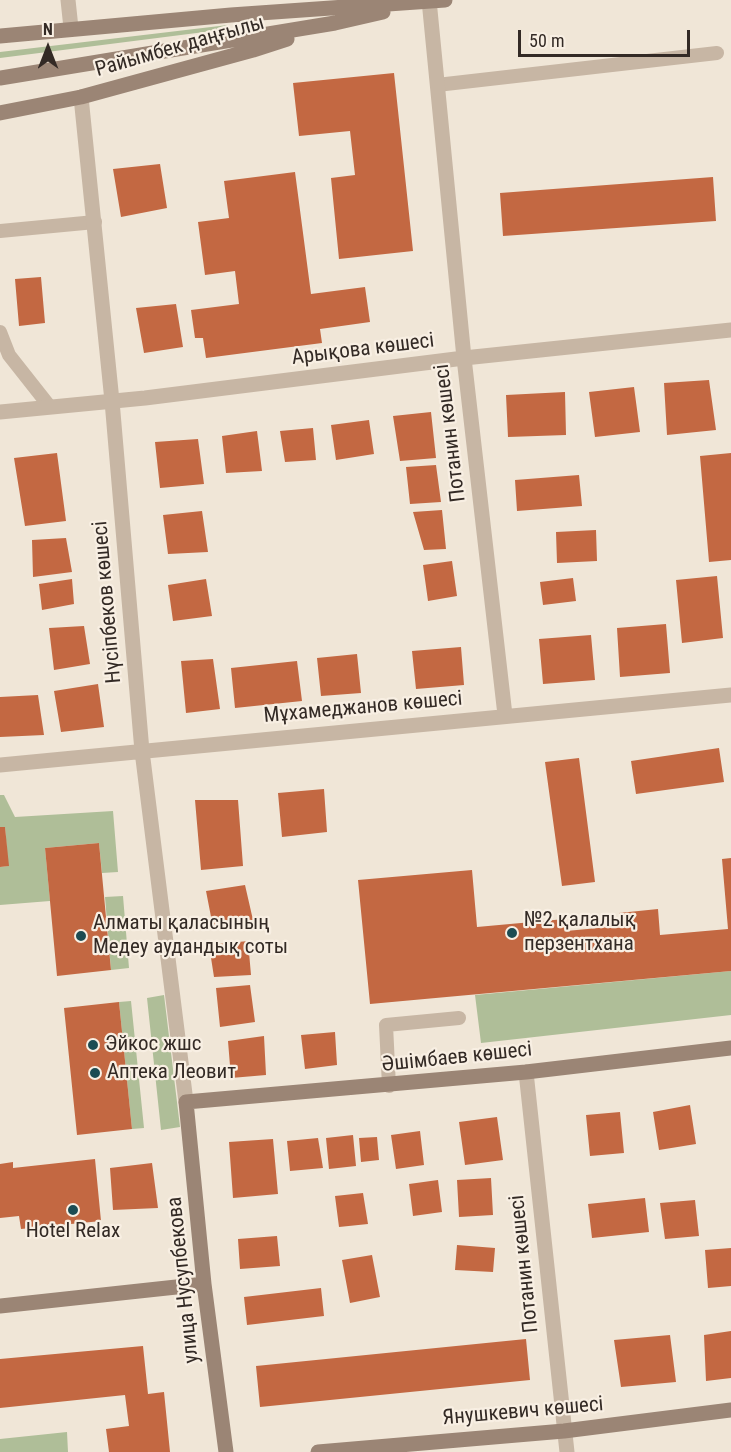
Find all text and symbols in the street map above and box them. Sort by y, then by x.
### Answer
street label: Райымбек даңғылы [92,11,268,83]
north arrow [18,18,78,78]
scale bar [521,18,694,56]
text: N [43,20,53,39]
text: 50 m [529,30,564,51]
street label: Арықова көшесі [290,329,436,371]
street label: Потанин көшесі [430,363,472,503]
street label: Нүсіпбеков көшесі [88,520,128,684]
street label: Мұхамеджанов көшесі [263,687,463,729]
place label: №2 қалалық перзентхана [524,908,636,958]
place label: Алматы қаласының Медеу аудандық соты [93,911,288,961]
marker: №2 қалалық перзентхана [505,926,519,940]
marker: Алматы қаласының Медеу аудандық соты [74,929,88,943]
place label: Эйкос жшс [105,1032,201,1058]
marker: Эйкос жшс [86,1038,100,1052]
street label: Әшімбаев көшесі [381,1038,533,1078]
place label: Аптека Леовит [107,1060,236,1086]
marker: Аптека Леовит [88,1066,102,1080]
street label: Потанин көшесі [505,1194,545,1334]
street label: улица Нусупбекова [163,1195,205,1365]
marker: Hotel Relax [66,1203,80,1217]
place label: Hotel Relax [26,1219,120,1245]
street label: Янушкевич көшесі [441,1392,605,1432]

